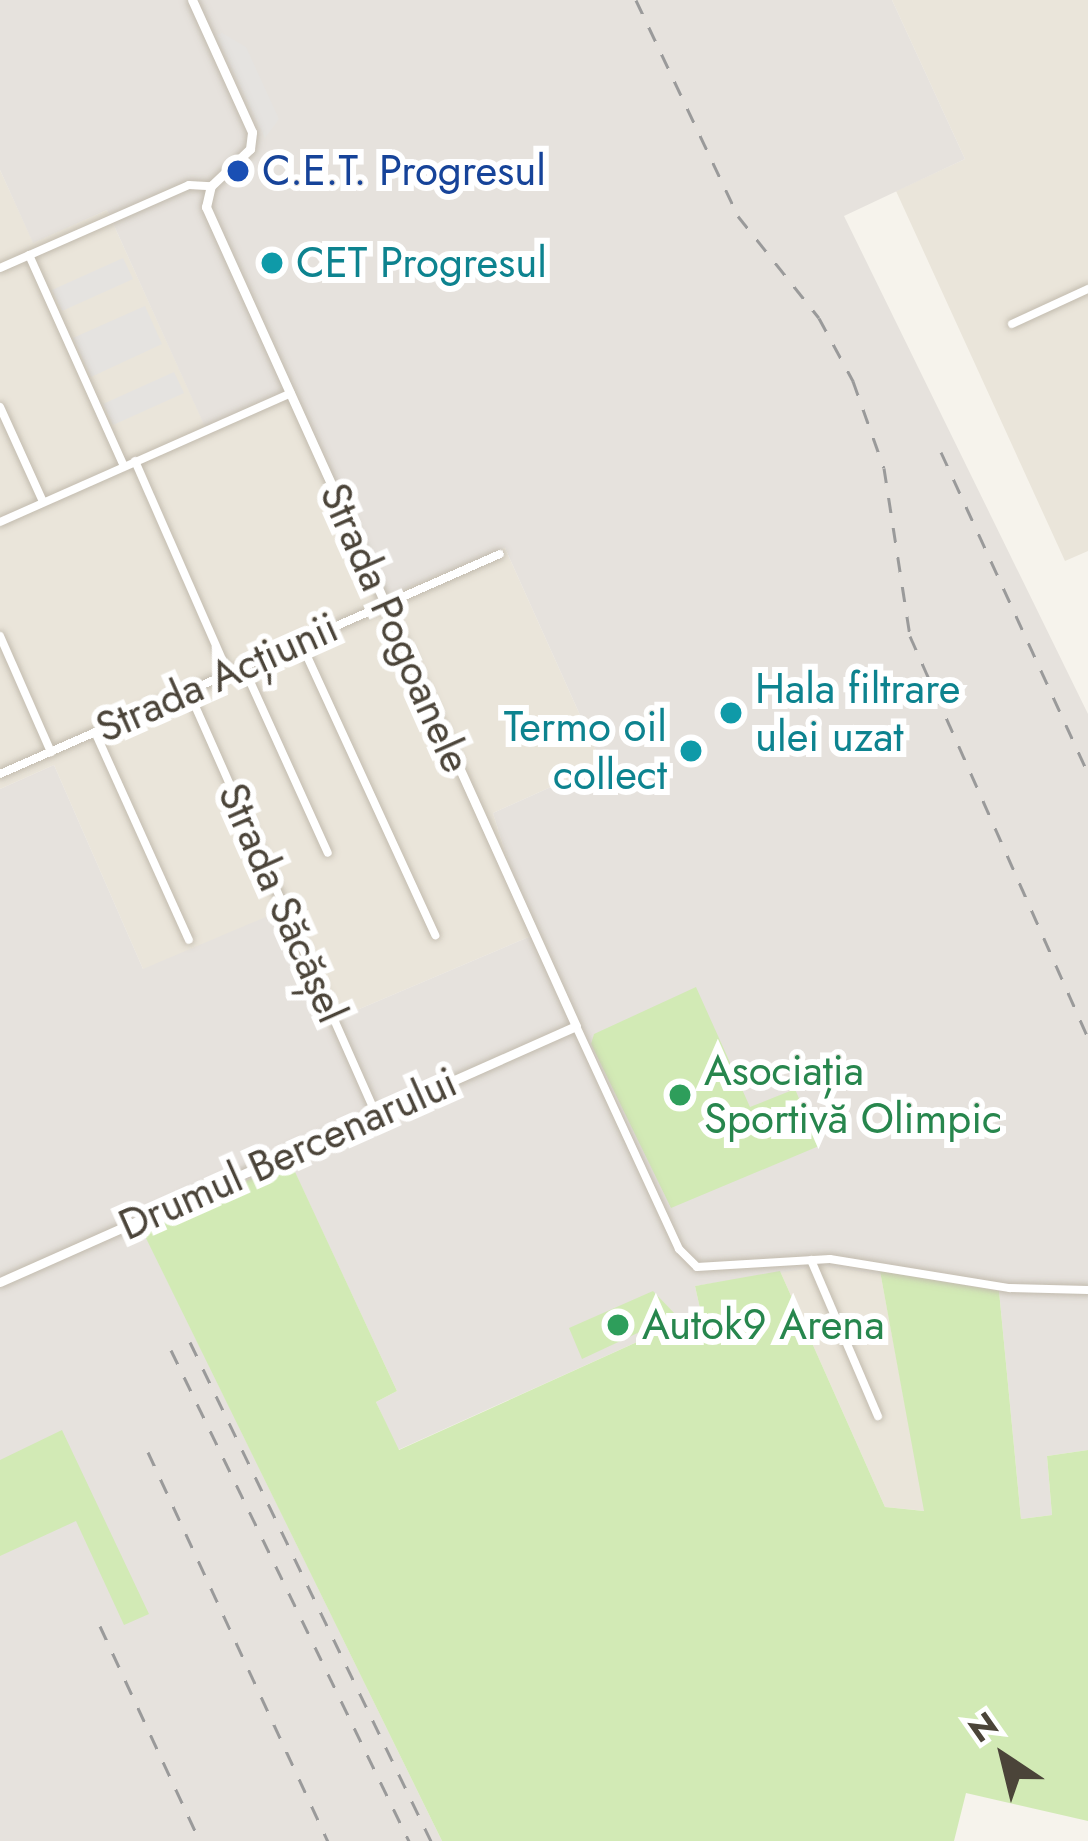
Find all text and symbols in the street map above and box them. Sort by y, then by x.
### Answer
place label: C.E.T. Progresul [262,146,546,196]
marker: C.E.T. Progresul [225,158,251,184]
place label: CET Progresul [296,238,547,288]
marker: CET Progresul [259,250,285,276]
street label: Strada Pogoanele [309,476,481,780]
street label: Strada Acțiunii [88,602,346,754]
place label: Hala filtrare ulei uzat [755,664,960,762]
marker: Hala filtrare ulei uzat [718,700,744,726]
place label: Termo oil collect [504,702,667,801]
marker: Termo oil collect [678,738,704,764]
street label: Strada Săcășel [207,776,357,1030]
place label: Asociația Sportivă Olimpic [704,1046,1002,1144]
street label: Drumul Bercenarului [111,1057,465,1251]
marker: Asociația Sportivă Olimpic [667,1082,693,1108]
place label: Autok9 Arena [642,1300,885,1350]
marker: Autok9 Arena [605,1312,631,1338]
north arrow [944,1697,1064,1817]
text: N [959,1700,1007,1754]

